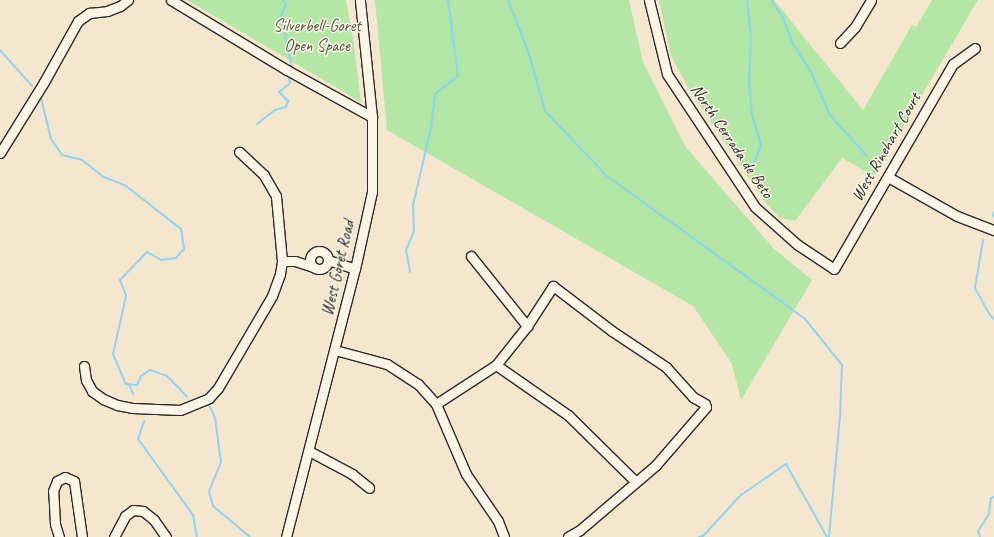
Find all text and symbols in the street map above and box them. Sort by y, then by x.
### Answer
park label: Silverbell-Goret Open Space [273,16,361,56]
street label: North Cerrada de Beto [687,80,777,202]
street label: West Rinehart Court [847,89,925,205]
street label: West Goret Road [317,218,359,318]

